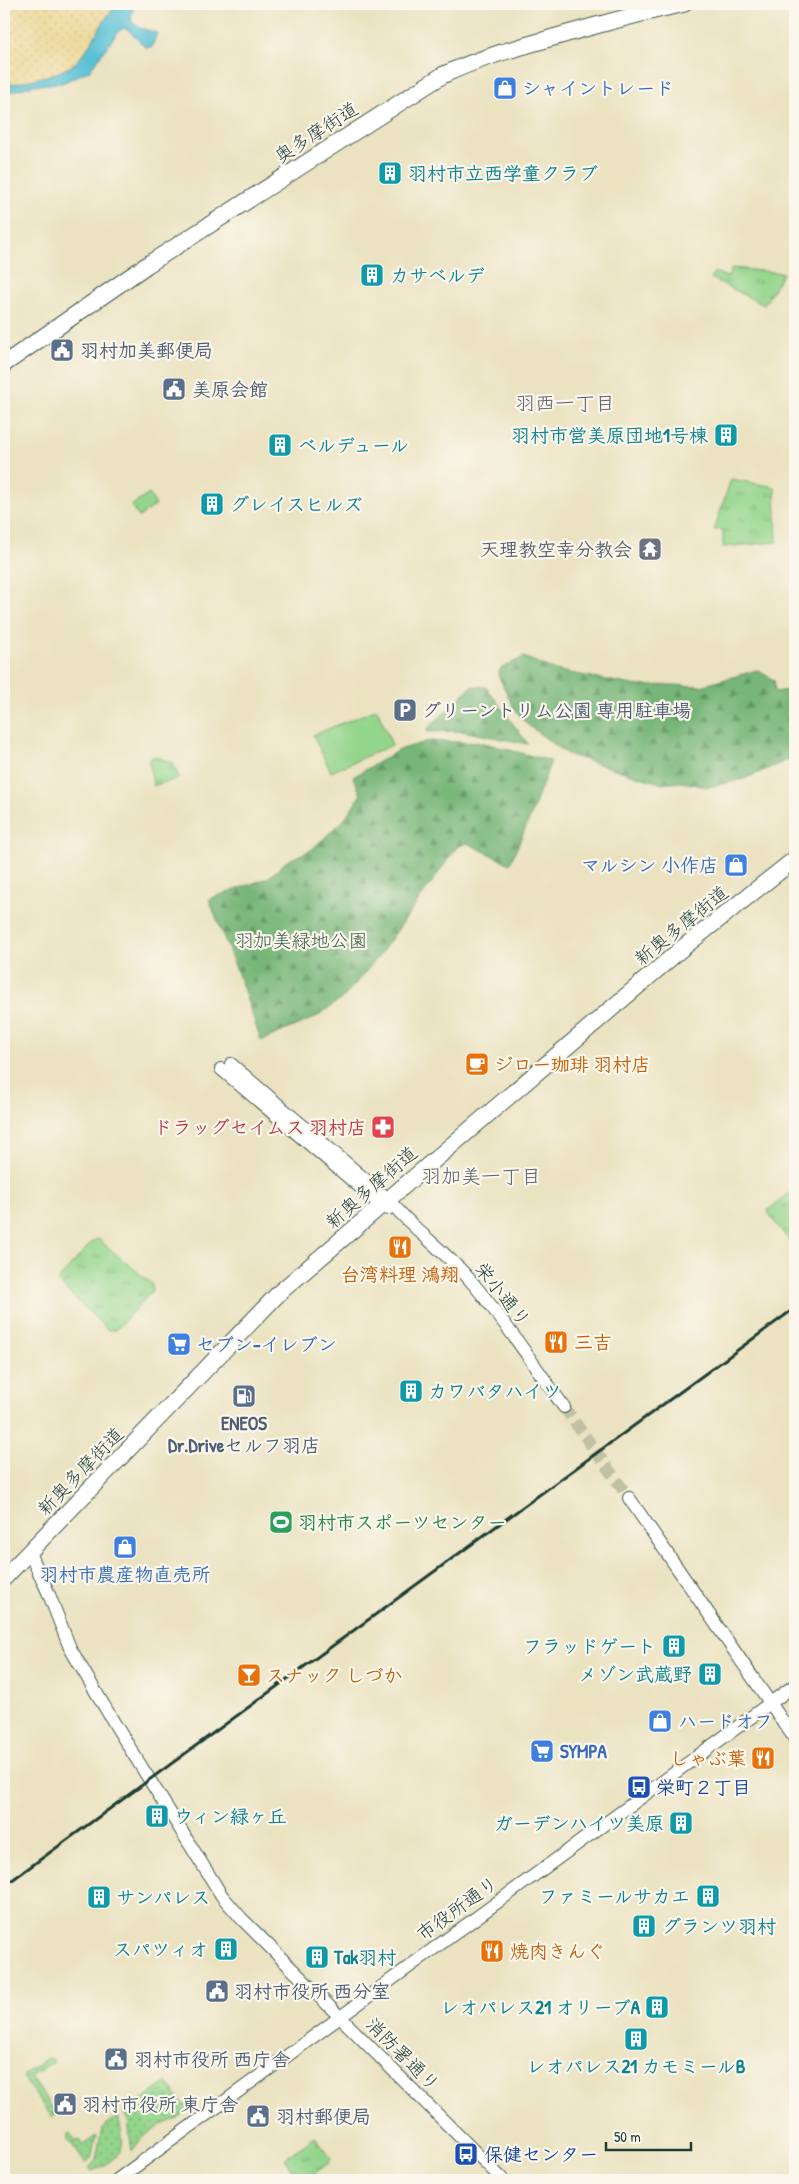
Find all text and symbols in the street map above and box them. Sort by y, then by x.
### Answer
shop icon: シャイントレード [492,75,518,101]
place label: シャイントレード [522,75,674,101]
street label: 奥多摩街道 [269,95,363,169]
building icon: 羽村市立西学童クラブ [377,160,403,186]
place label: 羽村市立西学童クラブ [408,160,598,186]
building icon: カサベルデ [359,262,385,288]
place label: カサベルデ [390,262,485,288]
public building icon: 羽村加美郵便局 [49,337,75,363]
place label: 羽村加美郵便局 [80,337,213,363]
public building icon: 美原会館 [161,376,187,402]
place label: 美原会館 [192,376,268,402]
district label: 羽西一丁目 [515,389,615,416]
place label: 羽村市営美原団地1号棟 [511,422,708,448]
building icon: 羽村市営美原団地1号棟 [713,422,739,448]
building icon: ベルデュール [267,432,293,458]
place label: ベルデュール [298,432,409,458]
building icon: グレイスヒルズ [199,491,225,517]
place label: グレイスヒルズ [230,491,363,517]
place label: 天理教空幸分教会 [480,536,632,562]
temple icon: 天理教空幸分教会 [637,536,663,562]
parking icon: グリーントリム公園 専用駐車場 [392,697,418,723]
place label: グリーントリム公園 専用駐車場 [422,697,691,723]
place label: マルシン 小作店 [581,852,718,878]
shop icon: マルシン 小作店 [723,852,749,878]
street label: 新奥多摩街道 [629,879,733,971]
park label: 羽加美緑地公園 [234,927,368,953]
cafe icon: ジロー珈琲 羽村店 [464,1051,490,1077]
place label: ジロー珈琲 羽村店 [494,1051,650,1077]
place label: ドラッグセイムス 羽村店 [153,1114,366,1140]
pharmacy icon: ドラッグセイムス 羽村店 [370,1114,396,1140]
street label: 新奥多摩街道 [319,1140,423,1234]
district label: 羽加美一丁目 [421,1162,541,1189]
restaurant icon: 台湾料理 鴻翔 [387,1234,413,1260]
street label: 栄小通り [469,1256,537,1332]
place label: 台湾料理 鴻翔 [341,1261,459,1287]
restaurant icon: 三吉 [543,1329,569,1355]
place label: 三吉 [574,1329,612,1355]
supermarket icon: セブン-イレブン [166,1331,192,1357]
place label: セブン-イレブン [196,1331,337,1357]
building icon: カワバタハイツ [398,1378,424,1404]
place label: カワバタハイツ [428,1378,561,1404]
fuel station icon: ENEOS Dr.Driveセルフ羽店 [231,1383,257,1409]
place label: ENEOS Dr.Driveセルフ羽店 [168,1410,320,1458]
street label: 新奥多摩街道 [31,1421,129,1521]
sports icon: 羽村市スポーツセンター [268,1509,294,1535]
place label: 羽村市スポーツセンター [298,1509,507,1535]
shop icon: 羽村市農産物直売所 [112,1534,138,1560]
place label: 羽村市農産物直売所 [39,1561,211,1587]
place label: フラッドゲート [523,1633,656,1659]
building icon: フラッドゲート [661,1633,687,1659]
place label: メゾン武蔵野 [578,1661,692,1687]
building icon: メゾン武蔵野 [697,1661,723,1687]
bar icon: スナック しづか [236,1662,262,1688]
place label: スナック しづか [266,1662,403,1688]
shop icon: ハードオフ [647,1708,673,1734]
place label: ハードオフ [678,1708,773,1734]
supermarket icon: SYMPA [529,1738,555,1764]
place label: SYMPA [560,1738,608,1764]
place label: しゃぶ葉 [670,1745,746,1771]
restaurant icon: しゃぶ葉 [750,1745,776,1771]
bus stop icon: 栄町２丁目 [626,1774,652,1800]
place label: 栄町２丁目 [656,1774,751,1800]
building icon: ウィン緑ヶ丘 [144,1803,170,1829]
place label: ウィン緑ヶ丘 [174,1803,287,1829]
place label: ガーデンハイツ美原 [494,1810,664,1836]
building icon: ガーデンハイツ美原 [668,1810,694,1836]
street label: 市役所通り [411,1870,503,1946]
place label: ファミールサカエ [539,1883,690,1909]
building icon: ファミールサカエ [695,1883,721,1909]
building icon: サンパレス [86,1884,112,1910]
place label: サンパレス [116,1884,210,1910]
building icon: グランツ羽村 [631,1913,657,1939]
place label: グランツ羽村 [662,1913,776,1939]
place label: スパツィオ [113,1936,208,1962]
building icon: スパツィオ [213,1936,239,1962]
restaurant icon: 焼肉きんぐ [479,1938,505,1964]
place label: 焼肉きんぐ [510,1938,605,1964]
building icon: Tak羽村 [304,1944,330,1970]
place label: Tak羽村 [333,1944,396,1970]
public building icon: 羽村市役所 西分室 [204,1978,230,2004]
place label: 羽村市役所 西分室 [234,1978,390,2004]
place label: レオパレス21 オリーブA [440,1994,641,2020]
building icon: レオパレス21 オリーブA [644,1994,670,2020]
street label: 消防署通り [360,2011,446,2097]
building icon: レオパレス21 カモミールB [623,2026,649,2052]
public building icon: 羽村市役所 西庁舎 [103,2046,129,2072]
place label: 羽村市役所 西庁舎 [134,2046,290,2072]
place label: レオパレス21 カモミールB [526,2053,746,2079]
public building icon: 羽村市役所 東庁舎 [52,2091,78,2117]
place label: 羽村市役所 東庁舎 [82,2091,238,2117]
public building icon: 羽村郵便局 [245,2103,271,2129]
place label: 羽村郵便局 [276,2103,371,2129]
scale bar [606,2119,692,2151]
text: 50 m [614,2126,641,2147]
bus stop icon: 保健センター [453,2141,479,2167]
place label: 保健センター [484,2141,598,2167]

